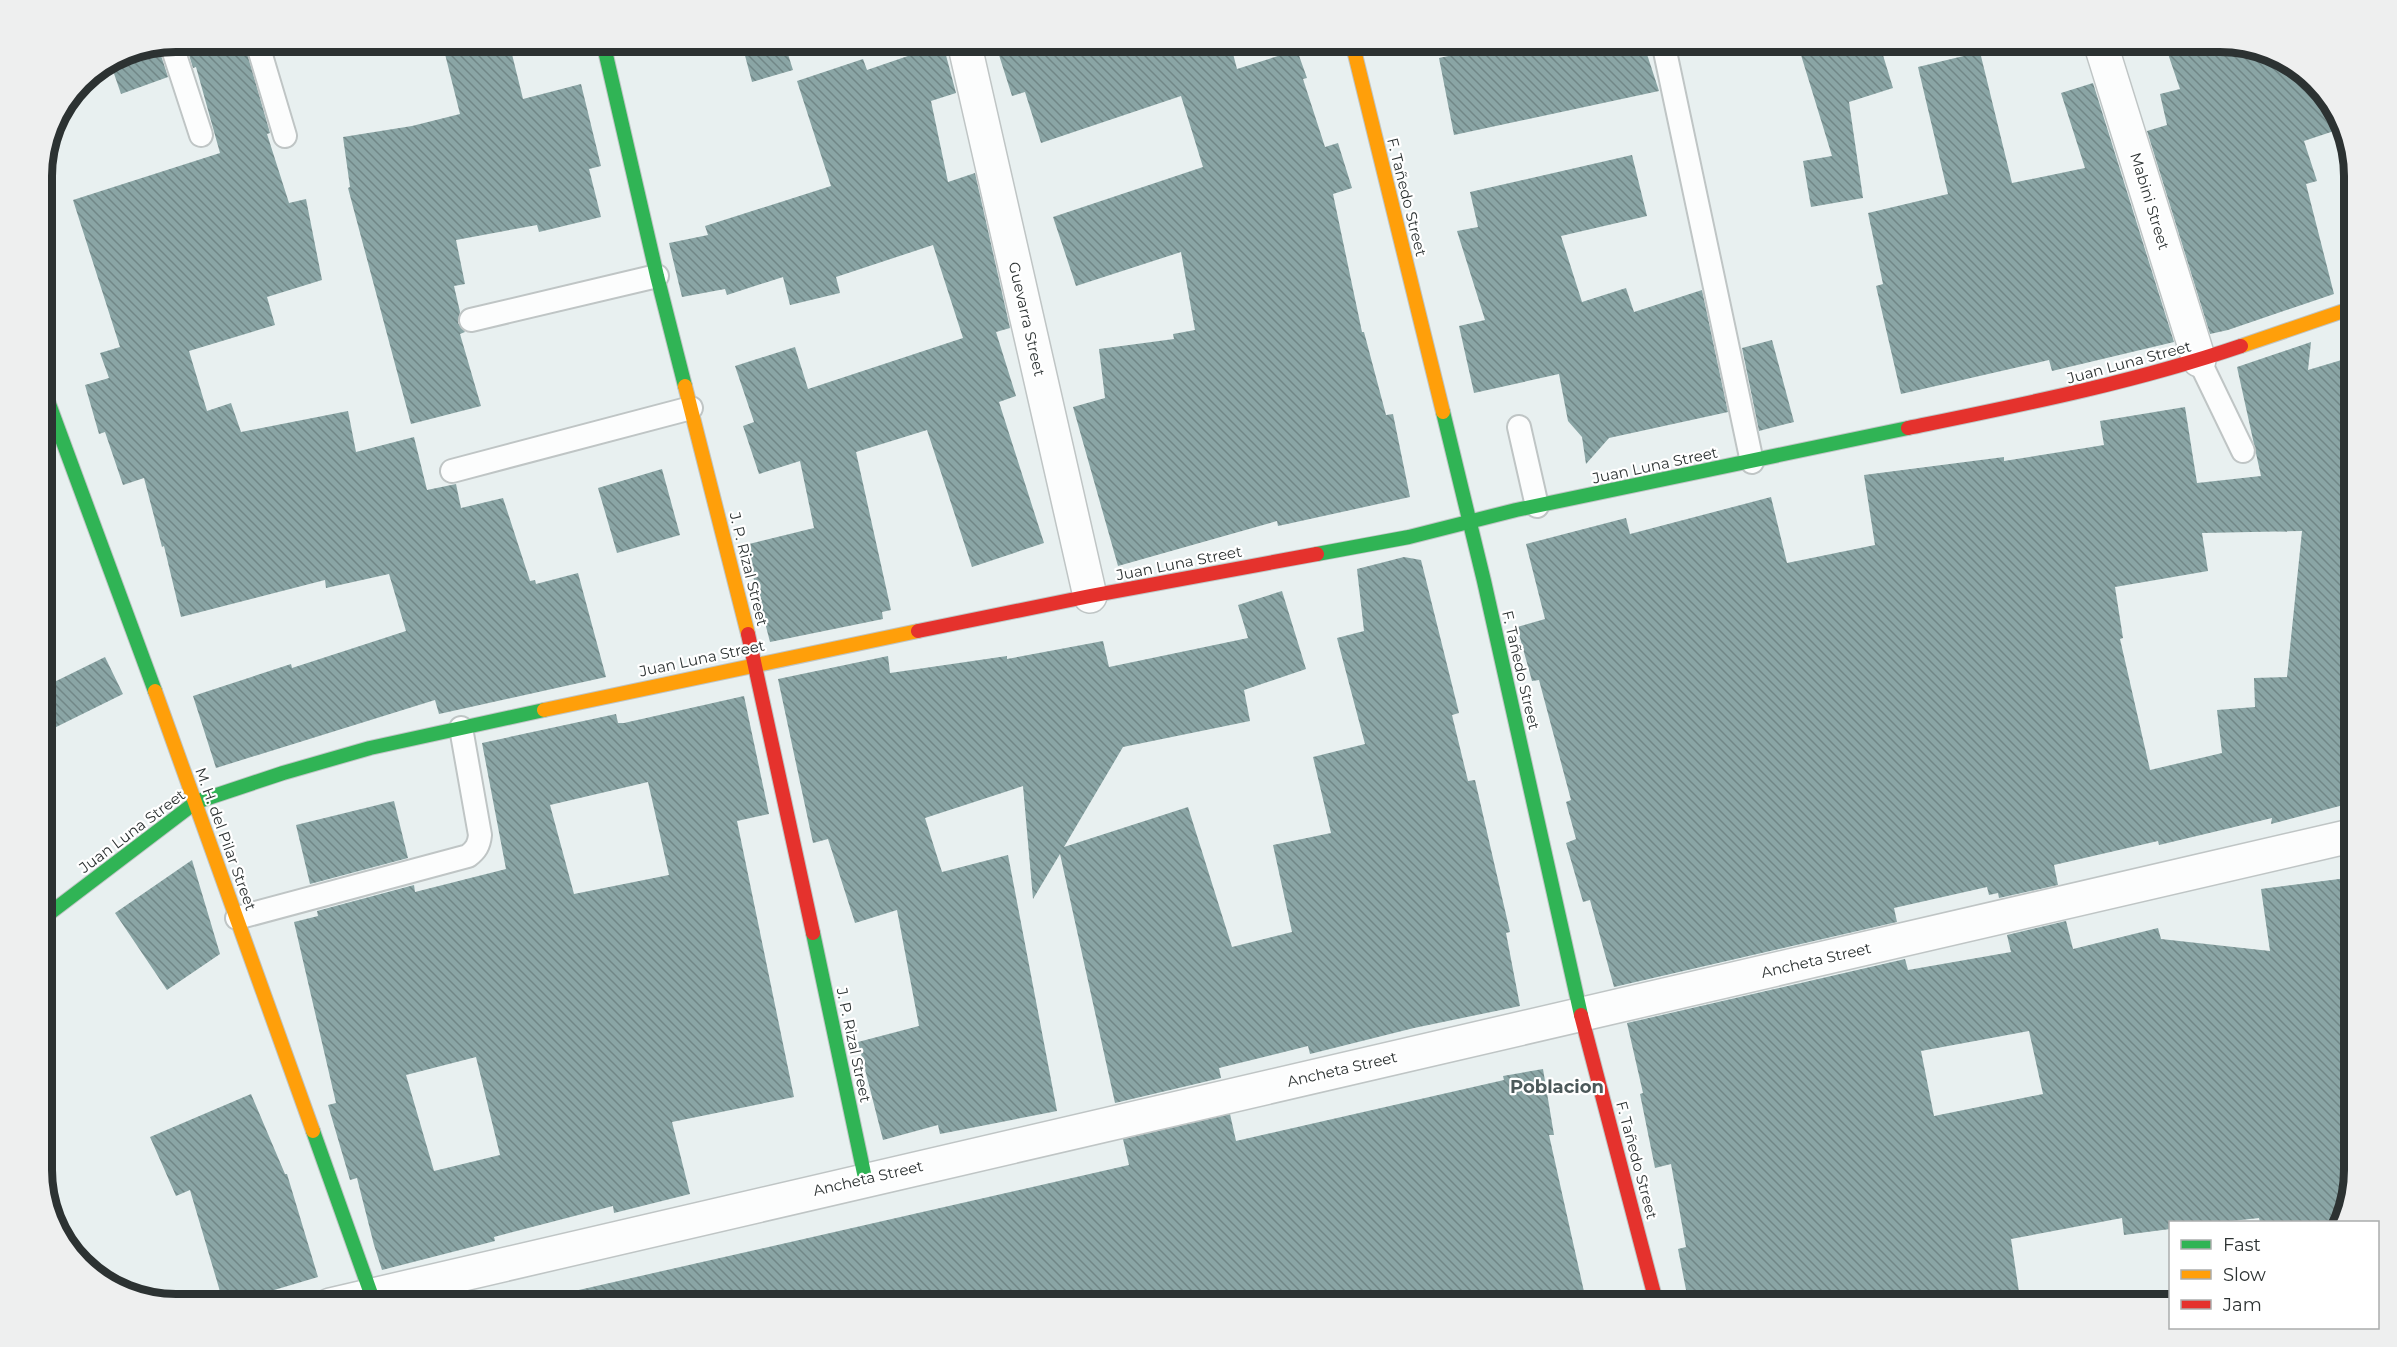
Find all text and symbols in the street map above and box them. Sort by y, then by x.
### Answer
street label: F. Tañedo Street [1383,136,1431,258]
street label: Mabini Street [2126,150,2174,252]
street label: Guevarra Street [1005,260,1049,378]
street label: Juan Luna Street [2064,336,2193,388]
street label: Juan Luna Street [1590,442,1719,488]
street label: J. P. Rizal Street [725,509,772,628]
street label: Juan Luna Street [1114,542,1243,585]
street label: F. Tañedo Street [1498,609,1544,731]
street label: Juan Luna Street [637,635,766,681]
street label: M. H. del Pilar Street [191,765,261,913]
street label: Juan Luna Street [75,785,189,878]
street label: Ancheta Street [1759,938,1873,982]
street label: J. P. Rizal Street [832,985,875,1104]
street label: Ancheta Street [1285,1047,1399,1091]
district label: Poblacion [1510,1076,1604,1098]
street label: F. Tañedo Street [1612,1099,1662,1221]
street label: Ancheta Street [811,1156,925,1200]
legend [2169,1221,2379,1329]
text: Fast [2223,1234,2261,1256]
text: Slow [2223,1264,2266,1286]
text: Jam [2222,1294,2262,1316]

